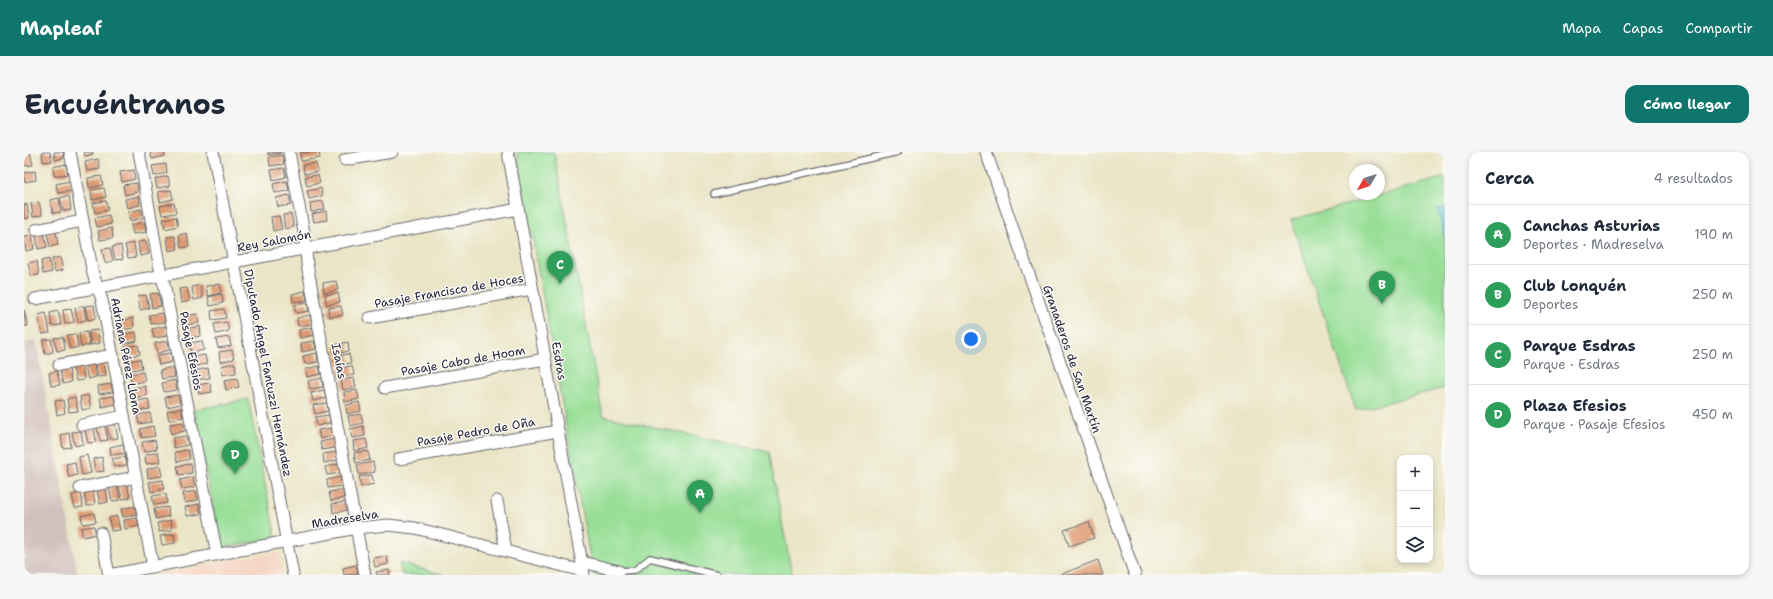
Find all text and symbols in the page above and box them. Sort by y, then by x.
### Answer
text: Mapleaf [20,16,102,41]
text: Mapa [1562,19,1601,37]
text: Capas [1623,19,1664,37]
text: Compartir [1686,19,1753,37]
text: Encuéntranos [24,85,226,123]
button: Cómo llegar [1625,85,1749,123]
north arrow [1349,164,1385,200]
text: Cerca [1485,167,1534,189]
text: 4 resultados [1654,170,1733,187]
text: Canchas Asturias [1523,216,1660,236]
street label: Rey Salomón [236,226,312,256]
text: A [1493,226,1503,243]
text: 190 m [1694,226,1733,243]
text: Deportes · Madreselva [1523,236,1664,253]
pin: C [547,251,573,284]
street label: Diputado Ángel Fantuzzi Hernández [240,268,296,478]
street label: Pasaje Francisco de Hoces [373,270,525,312]
pin: B [1369,271,1395,304]
text: Club Lonquén [1523,276,1626,296]
street label: Granaderos de San Martín [1039,283,1105,435]
text: B [1494,286,1502,303]
text: 250 m [1692,286,1733,303]
street label: Adriana Pérez Llona [107,296,145,416]
text: Deportes [1523,296,1578,313]
street label: Pasaje Efesios [175,310,207,392]
your location [961,329,981,349]
text: Parque Esdras [1523,336,1636,356]
street label: Esdras [548,341,570,382]
street label: Isaías [328,342,350,380]
street label: Pasaje Cabo de Hoom [400,342,526,380]
text: C [1494,346,1502,363]
text: 250 m [1692,346,1733,363]
text: Parque · Esdras [1523,356,1620,373]
text: Plaza Efesios [1523,396,1627,416]
text: D [1493,406,1503,423]
text: 450 m [1692,406,1733,423]
street label: Pasaje Pedro de Oña [416,414,537,450]
text: Parque · Pasaje Efesios [1523,416,1665,433]
pin: D [222,441,248,474]
map controls [1397,455,1433,563]
button: + [1397,455,1433,491]
pin: A [687,480,713,513]
button: − [1397,491,1433,527]
street label: Madreselva [310,506,380,532]
button: layers [1397,527,1433,563]

